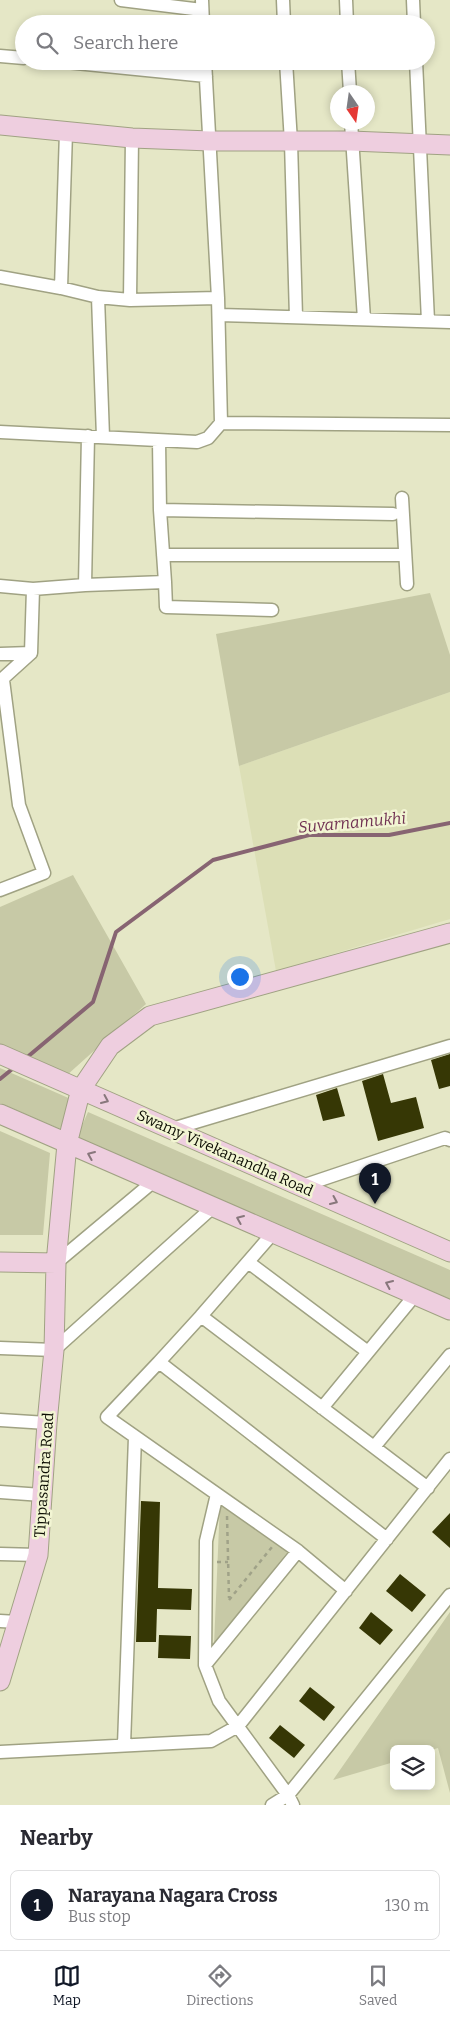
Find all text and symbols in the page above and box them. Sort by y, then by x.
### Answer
search box [15,15,435,70]
icon: search [33,29,61,57]
text: Search here [73,31,178,54]
north arrow [330,85,375,130]
water label: Suvarnamukhi [297,808,407,837]
your location [227,964,253,990]
one-way arrow [100,1093,109,1104]
street label: Swamy Vivekanandha Road [134,1106,316,1200]
one-way arrow [87,1150,96,1161]
pin: 1 [359,1163,391,1204]
one-way arrow [329,1194,338,1205]
one-way arrow [236,1214,245,1225]
one-way arrow [385,1279,394,1290]
street label: Tippasandra Road [31,1412,57,1538]
map controls [390,1745,435,1790]
button: layers [390,1745,435,1790]
text: Nearby [20,1825,93,1851]
text: Narayana Nagara Cross [68,1884,278,1907]
text: 1 [34,1896,40,1915]
text: 130 m [385,1896,429,1915]
text: Bus stop [68,1907,131,1926]
tab: Map [53,1962,81,2009]
tab: Directions [186,1962,254,2009]
tab: Saved [359,1962,397,2009]

